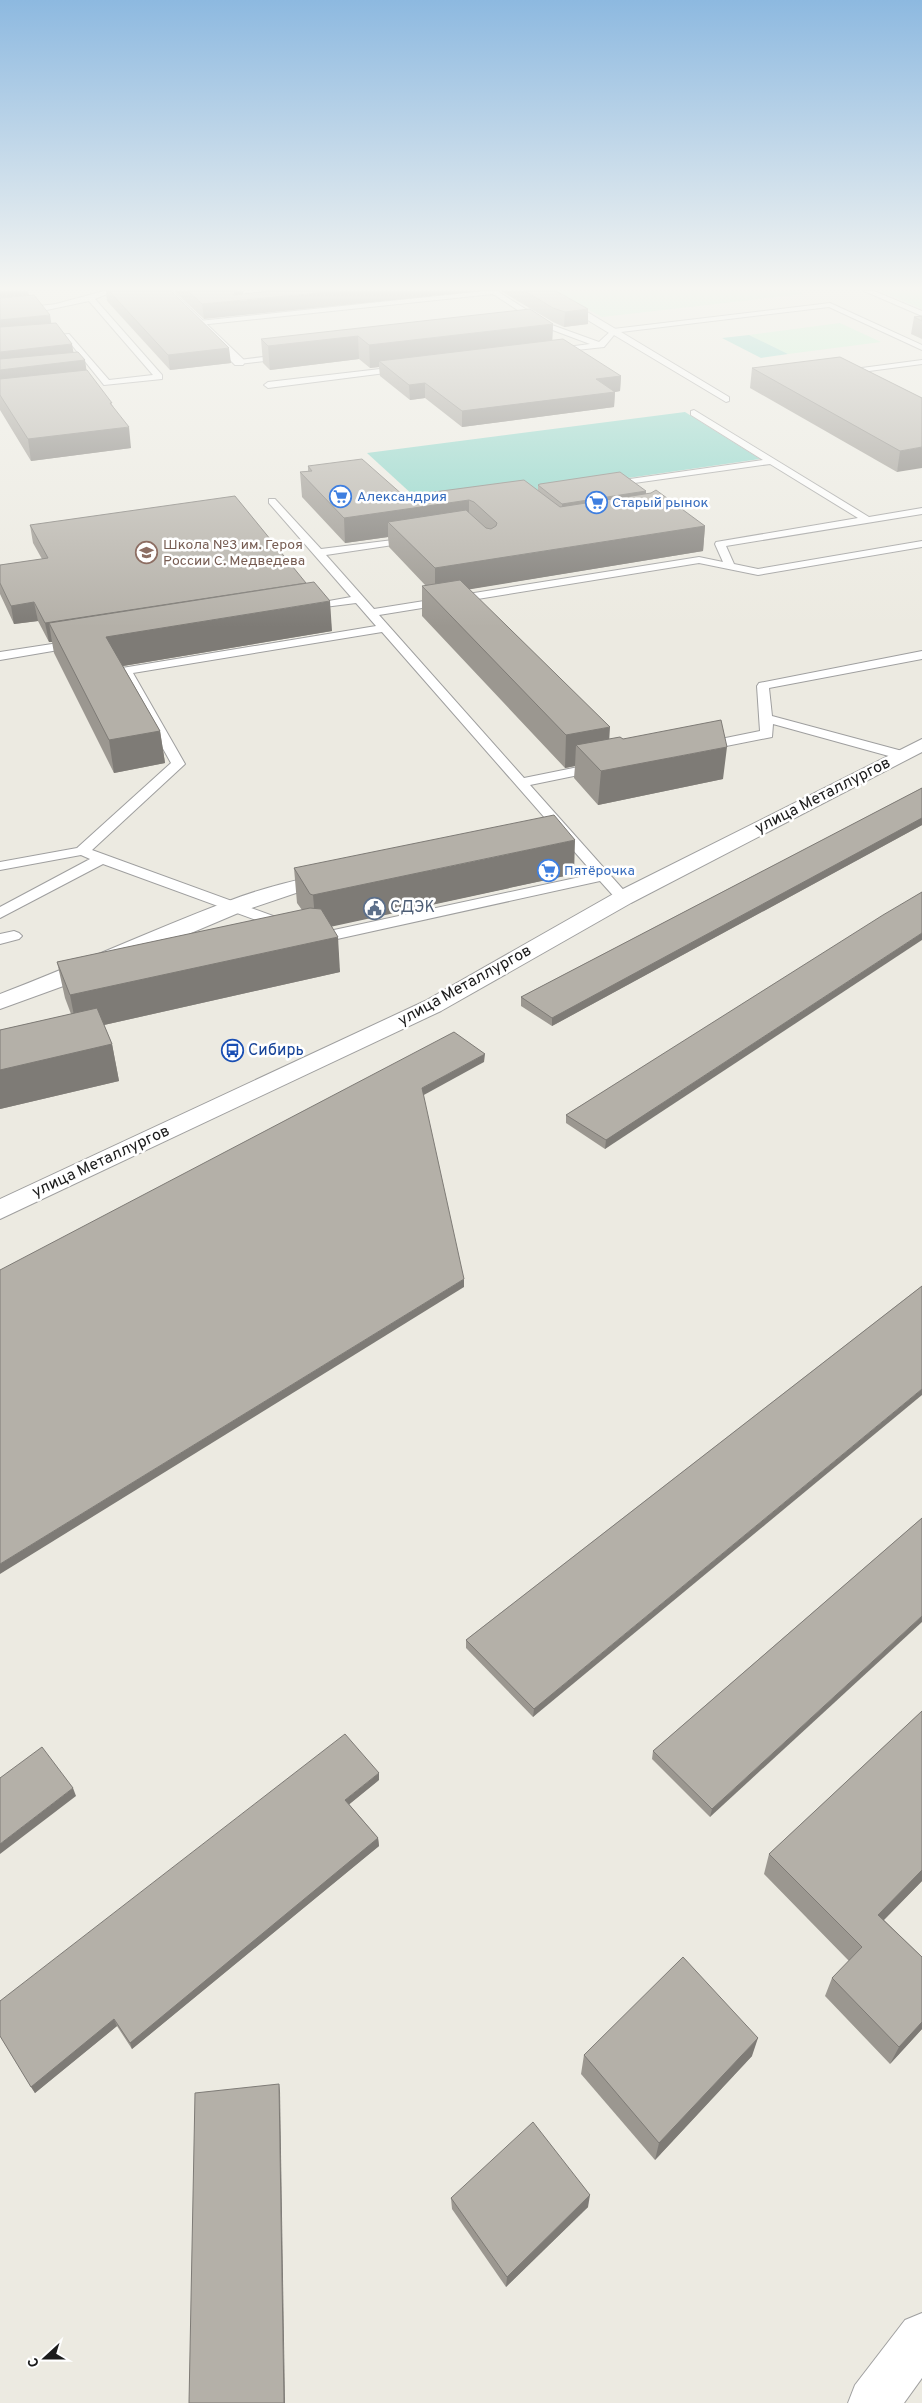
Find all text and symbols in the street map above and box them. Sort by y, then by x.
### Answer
supermarket icon: Александрия [329,485,353,509]
place label: Александрия [357,489,447,506]
supermarket icon: Старый рынок [584,491,608,515]
place label: Старый рынок [612,495,709,512]
place label: Школа №3 им. Героя России С. Медведева [163,537,305,570]
school or university icon: Школа №3 им. Героя России С. Медведева [135,541,159,565]
street label: улица Металлургов [752,753,894,839]
supermarket icon: Пятёрочка [536,859,560,883]
place label: Пятёрочка [564,863,635,880]
public building icon: СДЭК [362,896,386,920]
place label: СДЭК [390,898,435,918]
street label: улица Металлургов [395,941,535,1031]
bus stop icon: Сибирь [220,1039,244,1063]
place label: Сибирь [248,1041,304,1061]
street label: улица Металлургов [29,1121,173,1203]
north arrow [20,2333,70,2383]
text: С [25,2355,44,2369]

